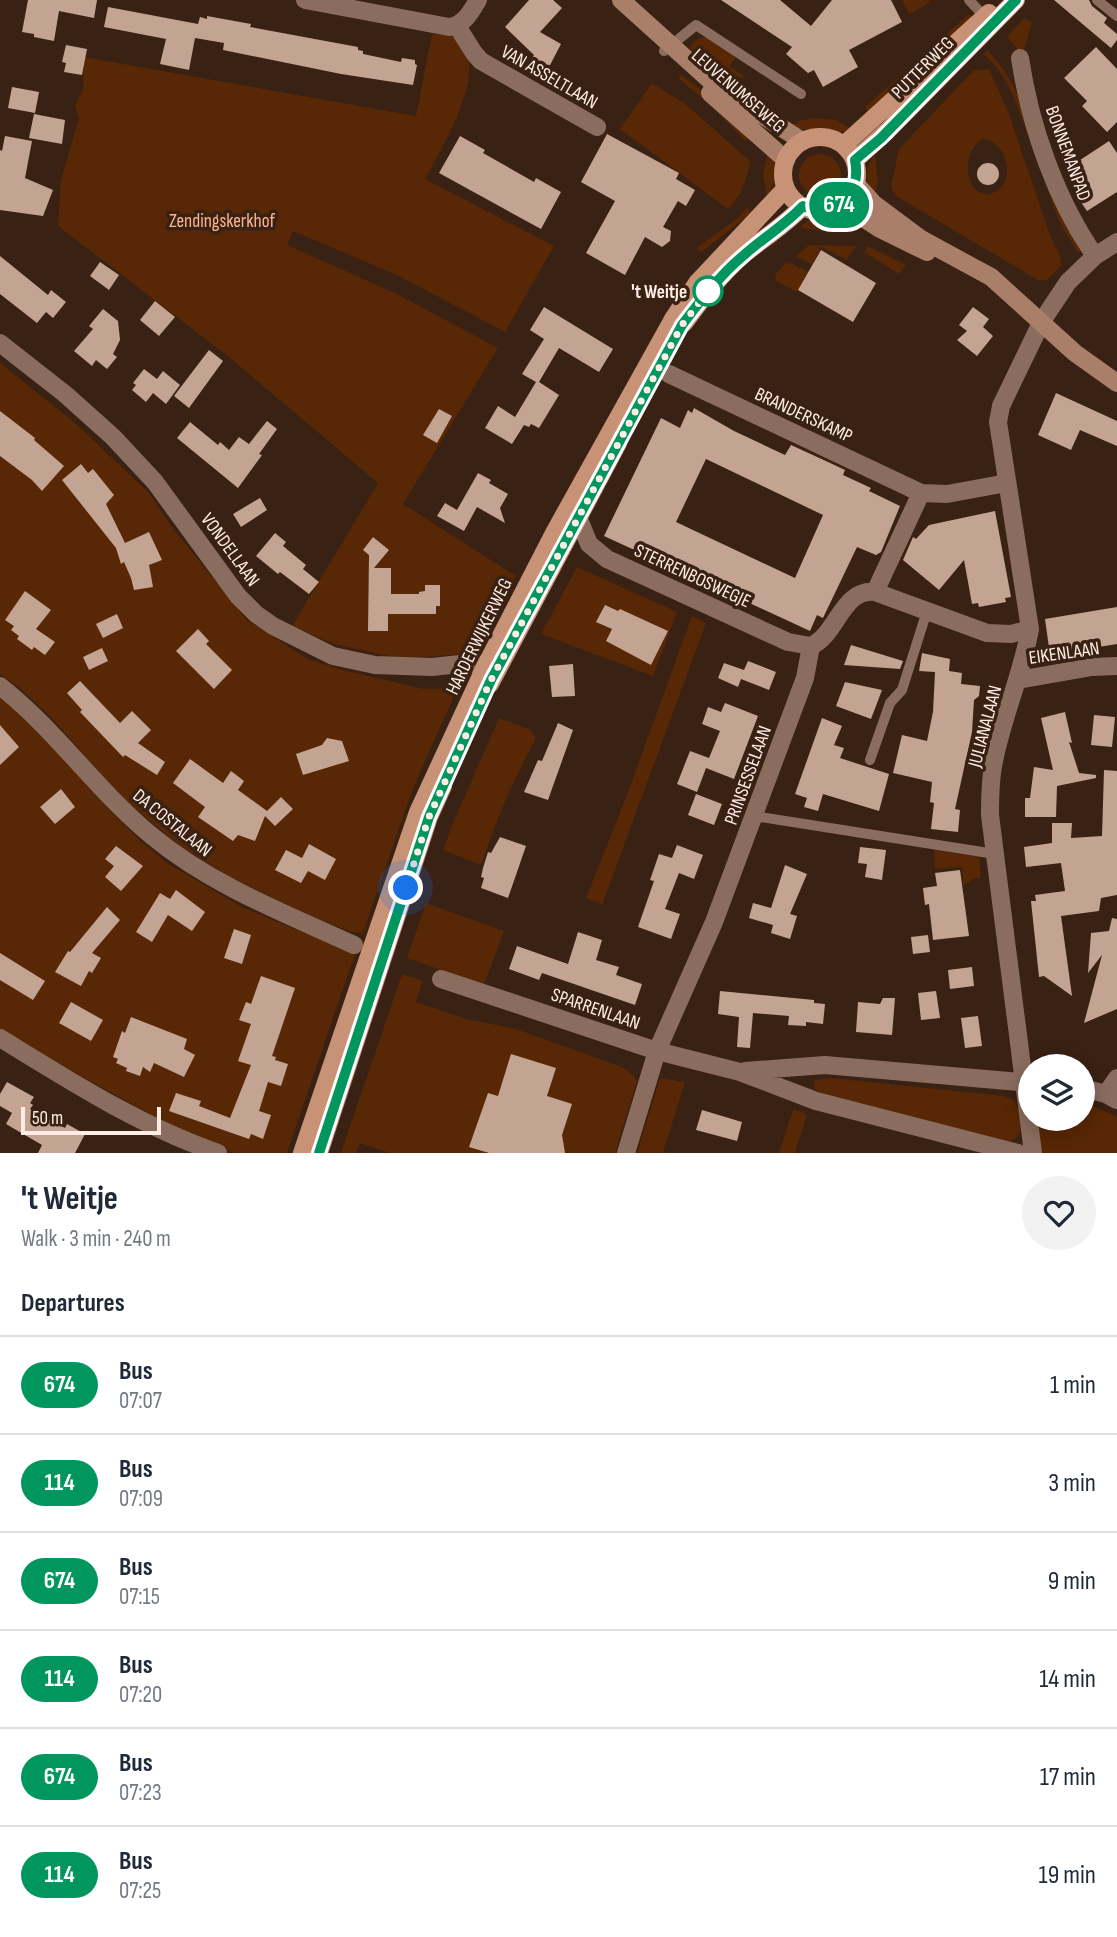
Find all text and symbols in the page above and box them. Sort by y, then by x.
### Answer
street label: PUTTERWEG [887,32,959,104]
street label: VAN ASSELTLAAN [497,40,602,114]
street label: LEUVENUMSEWEG [687,44,790,138]
street label: BONNEMANPAD [1040,103,1095,204]
line badge: 674 [799,182,879,228]
text: 674 [823,190,855,219]
park label: Zendingskerkhof [169,210,276,233]
marker: 't Weitje [693,276,723,306]
place label: 't Weitje [631,281,687,304]
street label: BRANDERSKAMP [751,383,856,448]
street label: VONDELLAAN [195,509,264,591]
street label: STERRENBOSWEGJE [631,539,754,613]
street label: HARDERWIJKERWEG [441,575,518,699]
street label: EIKENLAAN [1027,637,1101,670]
street label: JULIANALAAN [963,683,1007,771]
street label: PRINSESSELAAN [720,723,777,828]
street label: DA COSTALAAN [128,784,216,862]
your location [388,870,423,905]
street label: SPARRENLAAN [548,984,643,1035]
map controls [1018,1054,1095,1131]
button: layers [1018,1054,1095,1131]
scale bar [21,1104,161,1136]
text: 50 m [32,1107,63,1130]
button: heart [1022,1176,1096,1250]
text: 't Weitje [21,1179,118,1219]
text: Walk · 3 min · 240 m [21,1225,171,1253]
text: Departures [21,1288,125,1319]
text: Bus [119,1356,153,1387]
text: 674 [44,1370,75,1399]
text: 1 min [1050,1370,1096,1401]
text: 07:07 [119,1387,162,1415]
text: Bus [119,1454,153,1485]
text: 114 [44,1468,75,1497]
text: 3 min [1048,1468,1096,1499]
text: 07:09 [119,1485,163,1513]
text: Bus [119,1552,153,1583]
text: 674 [44,1566,75,1595]
text: 9 min [1048,1566,1096,1597]
text: 07:15 [119,1583,160,1611]
text: Bus [119,1650,153,1681]
text: 114 [44,1664,75,1693]
text: 14 min [1039,1664,1096,1695]
text: 07:20 [119,1681,162,1709]
text: Bus [119,1748,153,1779]
text: 674 [44,1762,75,1791]
text: 17 min [1040,1762,1096,1793]
text: 07:23 [119,1779,162,1807]
text: Bus [119,1846,153,1877]
text: 114 [44,1860,75,1889]
text: 19 min [1039,1860,1096,1891]
text: 07:25 [119,1877,161,1905]

